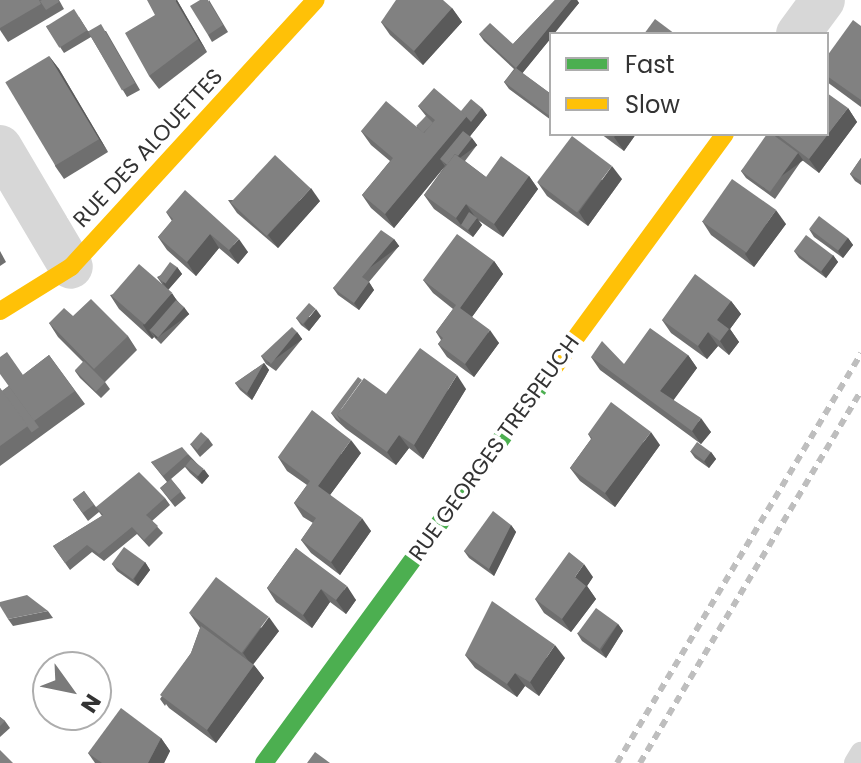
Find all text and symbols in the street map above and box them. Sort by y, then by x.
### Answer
legend [549,32,829,136]
text: Fast [625,48,675,81]
street label: RUE DES ALOUETTES [68,63,228,233]
text: Slow [625,88,680,121]
street label: RUE GEORGES TRESPEUCH [403,330,585,566]
north arrow [32,651,112,731]
text: N [73,688,108,719]

